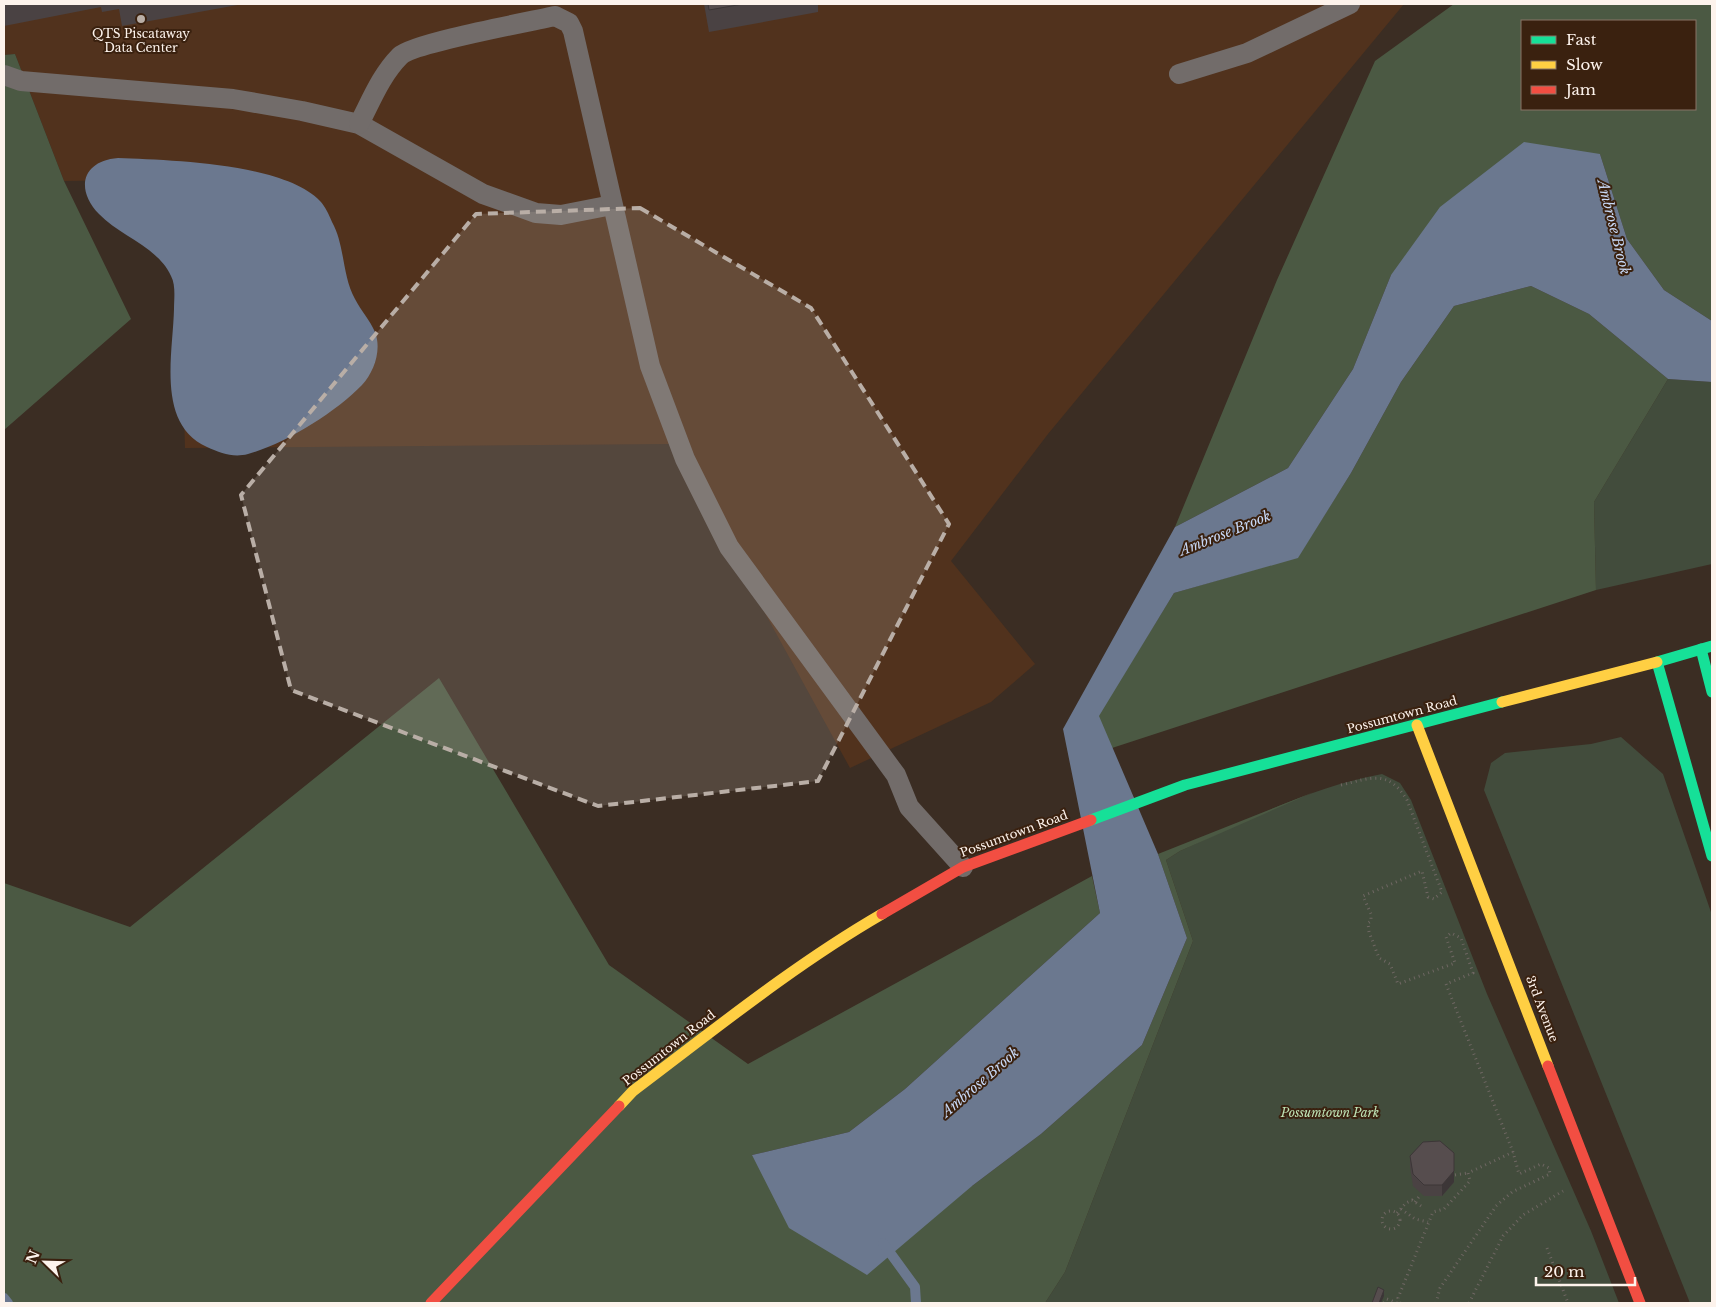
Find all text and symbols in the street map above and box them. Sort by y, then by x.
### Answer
marker: QTS Piscataway Data Center [135,13,147,25]
legend [1521,20,1696,110]
place label: QTS Piscataway Data Center [92,26,190,55]
text: Fast [1566,30,1597,49]
text: Slow [1566,55,1603,74]
text: Jam [1564,80,1596,99]
water label: Ambrose Brook [1593,176,1634,276]
water label: Ambrose Brook [1175,506,1273,560]
street label: Possumtown Road [1345,693,1459,736]
street label: Possumtown Road [958,807,1070,860]
street label: 3rd Avenue [1523,974,1562,1044]
street label: Possumtown Road [619,1007,718,1088]
water label: Ambrose Brook [936,1043,1023,1122]
park label: Possumtown Park [1280,1105,1379,1120]
north arrow [20,1237,70,1287]
text: N [22,1247,44,1266]
scale bar [1536,1254,1635,1286]
text: 20 m [1544,1262,1584,1281]

